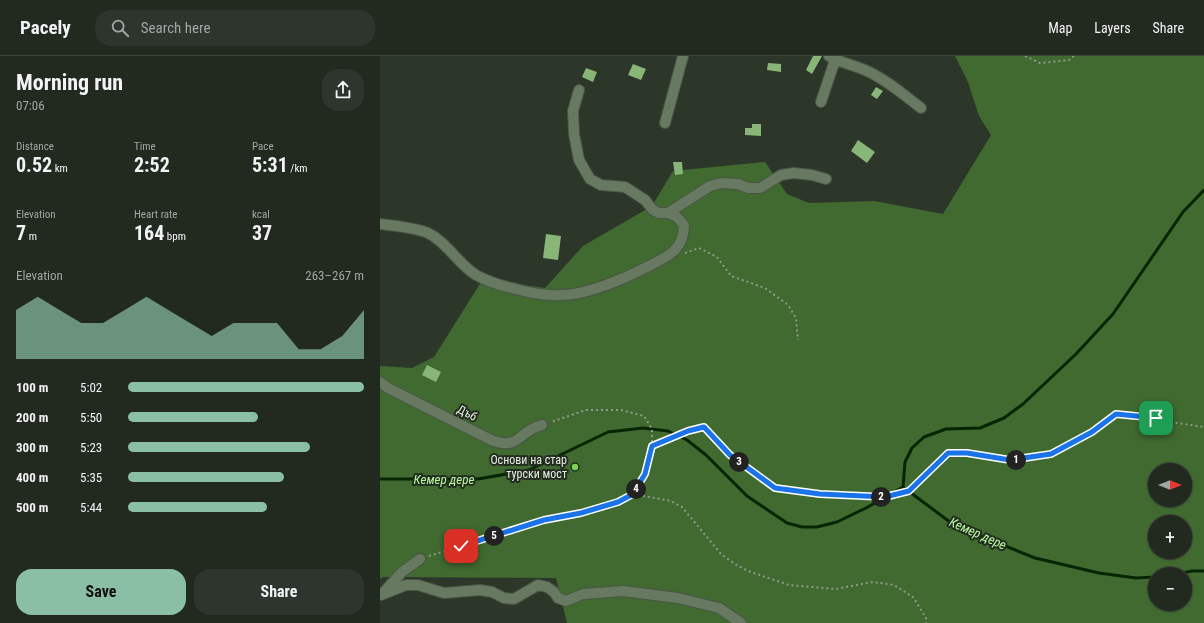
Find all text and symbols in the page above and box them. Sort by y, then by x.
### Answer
search box [95,10,375,46]
text: Pacely [20,16,71,39]
icon: search [109,17,131,39]
text: Search here [141,19,211,37]
text: Map [1048,20,1072,36]
text: Layers [1094,20,1131,36]
text: Share [1153,20,1184,36]
button: share [322,69,364,111]
text: Morning run [16,70,123,95]
text: 07:06 [16,98,45,113]
text: Distance [16,140,54,153]
text: Time [134,140,156,153]
text: Pace [252,140,274,153]
text: 0.52 [16,153,52,177]
text: 2:52 [134,153,170,177]
text: 5:31 [252,153,288,177]
text: km [52,162,68,175]
text: /km [288,162,308,175]
text: Elevation [16,208,56,221]
text: Heart rate [134,208,177,221]
text: kcal [252,208,270,221]
text: 7 [16,221,26,245]
text: 164 [134,221,164,245]
text: 37 [252,221,272,245]
text: m [26,230,37,243]
text: bpm [164,230,186,243]
text: Elevation [16,268,63,283]
text: 263–267 m [305,268,364,283]
text: 100 m [16,380,48,395]
text: 5:02 [80,380,102,395]
pin [1139,401,1173,435]
street label: Дъб [455,402,479,424]
icon: arrive [1145,407,1167,429]
text: 200 m [16,410,48,425]
text: 5:50 [80,410,102,425]
text: 300 m [16,440,48,455]
text: 5:23 [80,440,102,455]
pin: 1 [1006,450,1026,470]
pin: 3 [729,452,749,472]
place label: Основи на стар турски мост [490,453,567,481]
text: 1 [1013,453,1019,466]
text: 3 [736,455,742,468]
marker: Основи на стар турски мост [570,462,580,472]
north arrow [1148,463,1192,507]
map controls [1148,463,1192,611]
text: 400 m [16,470,48,485]
text: 5:35 [80,470,102,485]
water label: Кемер дере [414,472,475,487]
pin: 4 [626,479,646,499]
text: 4 [633,482,639,495]
pin: 2 [871,487,891,507]
text: 2 [878,490,884,503]
text: 500 m [16,500,48,515]
text: 5:44 [80,500,102,515]
water label: Кемер дере [947,514,1009,553]
button: + [1148,515,1192,559]
pin: 5 [484,526,504,546]
pin [444,529,478,563]
text: 5 [491,529,497,542]
icon: check [450,535,472,557]
button: − [1148,567,1192,611]
button: Save [16,569,186,615]
button: Share [194,569,364,615]

